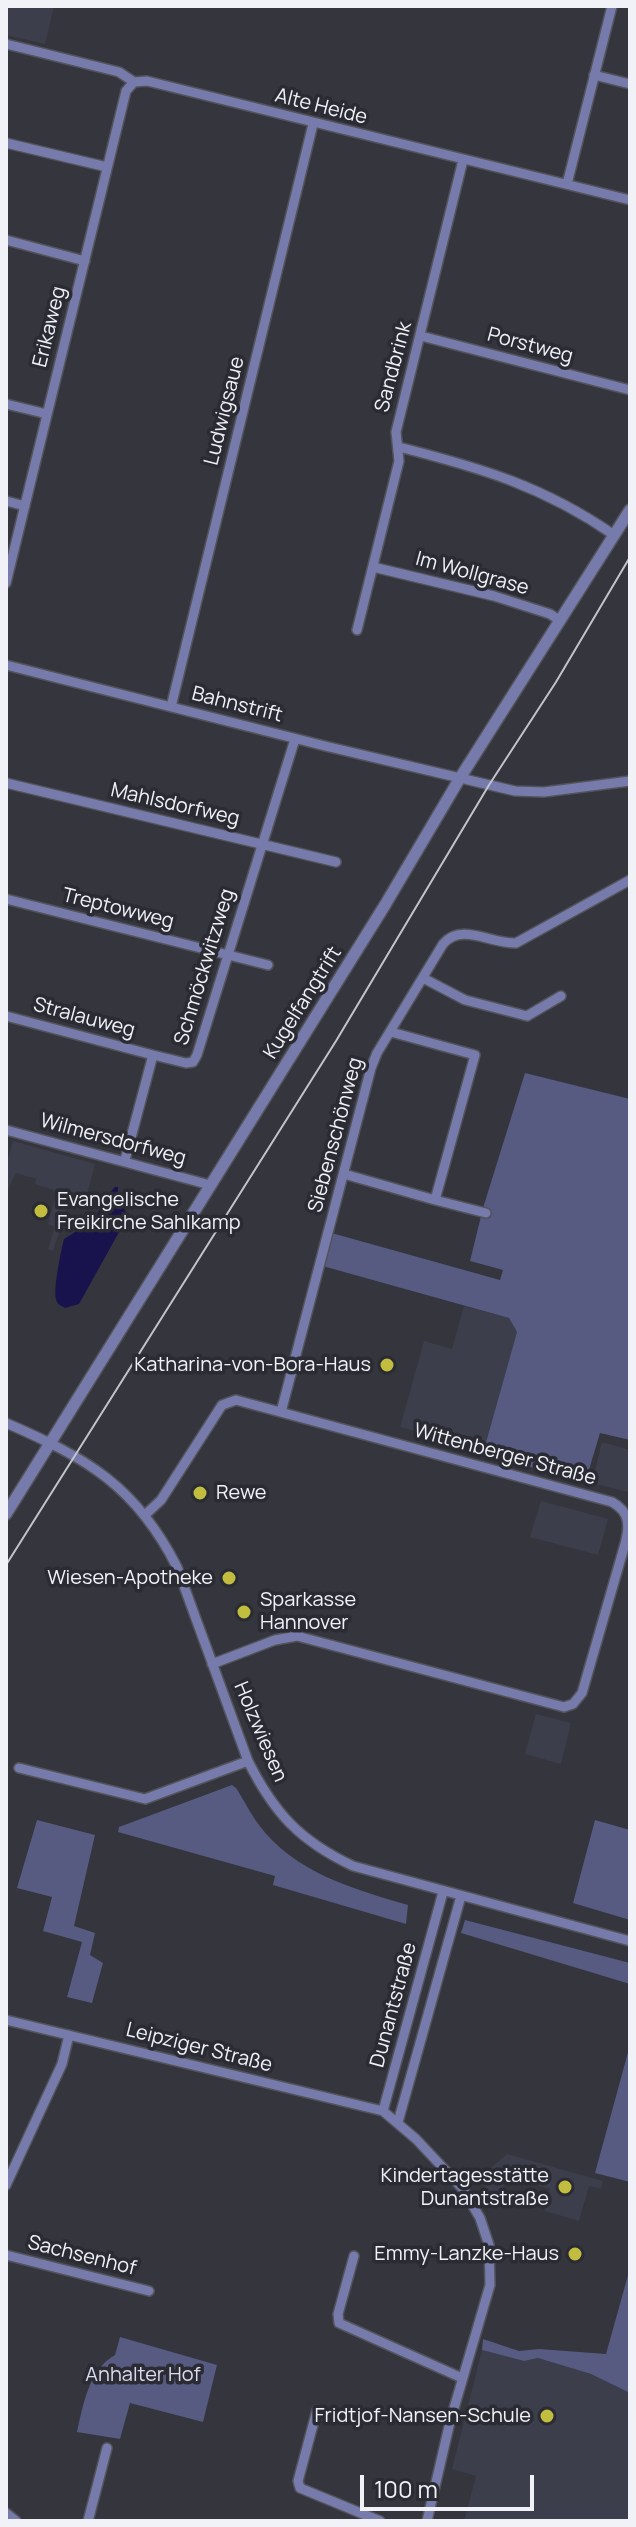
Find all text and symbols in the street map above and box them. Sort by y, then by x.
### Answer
street label: Alte Heide [272,84,370,130]
street label: Erikaweg [28,284,72,370]
street label: Sandbrink [370,319,418,415]
street label: Porstweg [485,323,575,369]
street label: Ludwigsaue [200,354,250,468]
street label: Im Wollgrase [413,547,531,601]
street label: Bahnstrift [189,682,285,728]
street label: Mahlsdorfweg [108,779,242,831]
street label: Treptowweg [60,884,176,934]
street label: Schmöckwitzweg [170,886,240,1048]
street label: Kugelfangtrift [259,942,347,1064]
street label: Stralauweg [30,993,138,1043]
street label: Siebenschönweg [304,1055,368,1215]
street label: Wilmersdorfweg [37,1109,189,1171]
place label: Evangelische Freikirche Sahlkamp [57,1188,240,1235]
marker: Evangelische Freikirche Sahlkamp [32,1202,50,1220]
place label: Katharina-von-Bora-Haus [134,1353,371,1377]
marker: Katharina-von-Bora-Haus [378,1356,396,1374]
street label: Wittenberger Straße [411,1419,599,1491]
place label: Rewe [216,1481,267,1505]
marker: Rewe [191,1484,209,1502]
place label: Wiesen-Apotheke [47,1566,213,1590]
marker: Wiesen-Apotheke [220,1569,238,1587]
place label: Sparkasse Hannover [260,1588,356,1635]
marker: Sparkasse Hannover [235,1603,253,1621]
street label: Holzwiesen [228,1678,292,1786]
street label: Dunantstraße [366,1940,422,2070]
street label: Leipziger Straße [123,2018,275,2078]
place label: Kindertagesstätte Dunantstraße [381,2164,549,2211]
marker: Kindertagesstätte Dunantstraße [556,2178,574,2196]
street label: Sachsenhof [25,2231,139,2281]
place label: Emmy-Lanzke-Haus [374,2242,559,2266]
marker: Emmy-Lanzke-Haus [566,2245,584,2263]
park label: Anhalter Hof [85,2363,201,2387]
place label: Fridtjof-Nansen-Schule [314,2404,531,2428]
marker: Fridtjof-Nansen-Schule [538,2407,556,2425]
scale bar [364,2459,538,2509]
text: 100 m [374,2472,438,2505]

